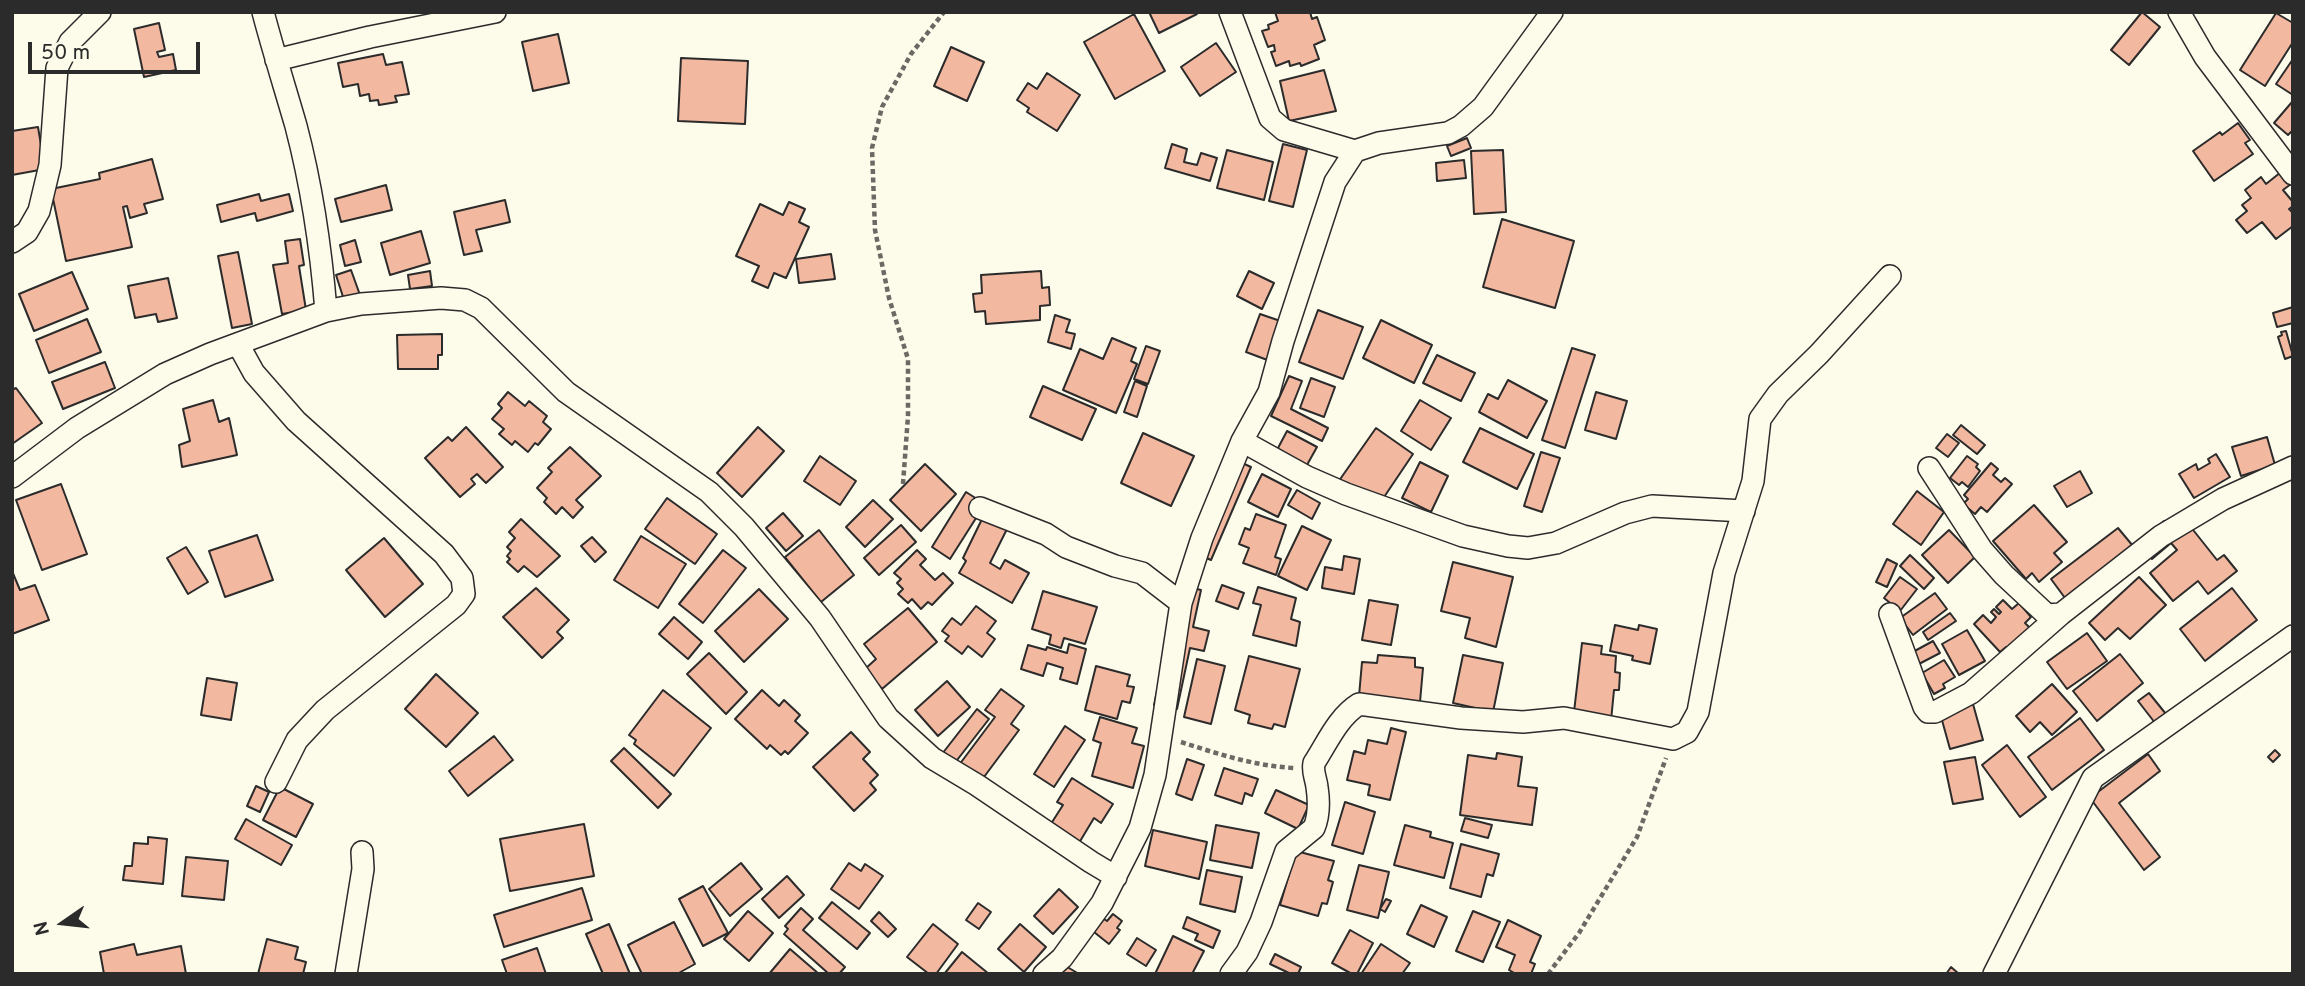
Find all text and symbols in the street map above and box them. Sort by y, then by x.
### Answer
scale bar [32,28,203,72]
text: 50 m [41,40,90,67]
north arrow [28,888,98,958]
text: N [29,919,56,938]

